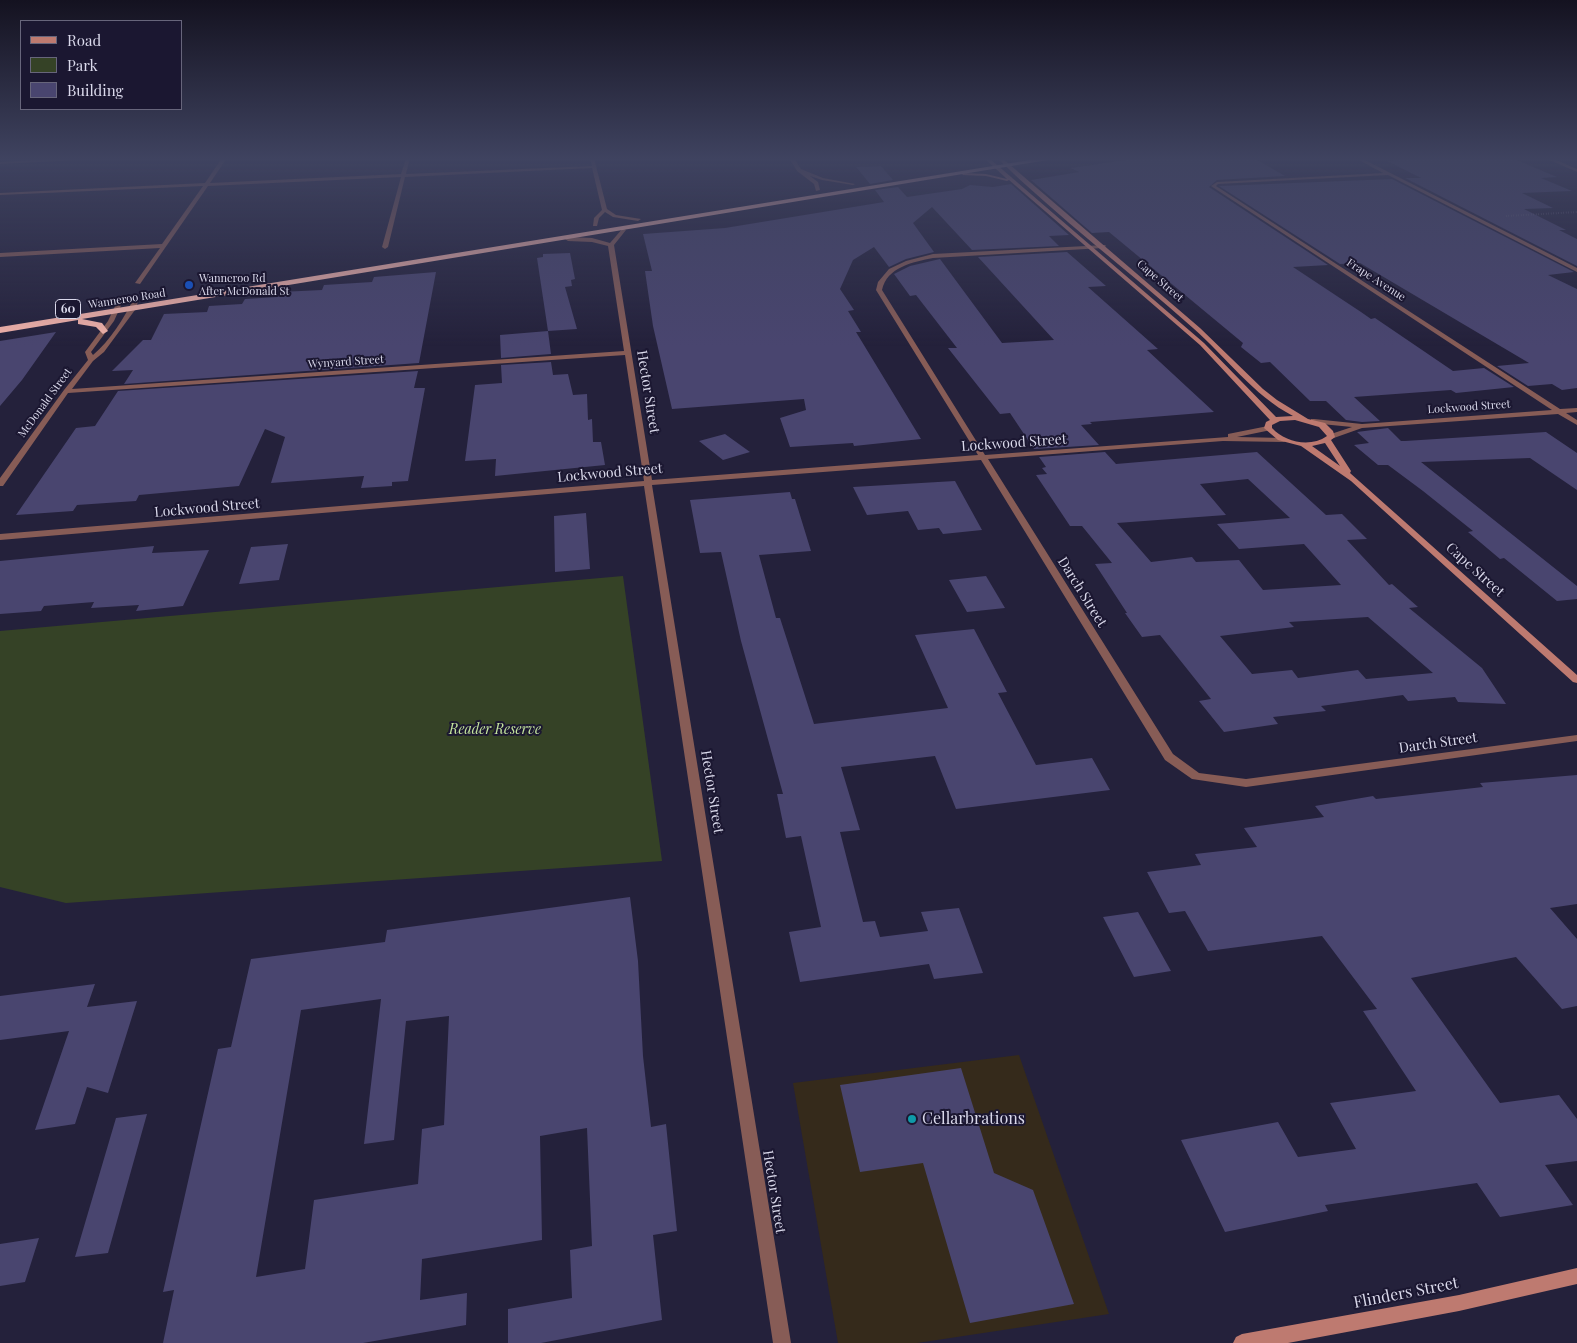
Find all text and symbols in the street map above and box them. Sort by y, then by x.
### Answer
legend [20,20,182,110]
text: Road [67,30,101,50]
text: Park [67,55,98,75]
text: Building [67,80,123,100]
street label: Frape Avenue [1344,256,1408,304]
street label: Cape Street [1134,257,1186,305]
place label: Wanneroo Rd After McDonald St [199,272,289,298]
marker: Wanneroo Rd After McDonald St [183,279,195,291]
street label: Wanneroo Road [87,286,167,312]
road number: 60 [56,300,80,318]
street label: Hector Street [633,349,663,435]
street label: Wynyard Street [308,353,384,371]
street label: McDonald Street [15,366,75,440]
street label: Lockwood Street [1427,398,1511,416]
street label: Lockwood Street [961,431,1067,455]
street label: Lockwood Street [557,460,663,486]
street label: Lockwood Street [154,495,260,521]
street label: Cape Street [1442,539,1508,601]
street label: Darch Street [1054,554,1110,630]
park label: Reader Reserve [449,722,541,738]
street label: Darch Street [1398,729,1478,757]
street label: Hector Street [697,749,727,835]
place label: Cellarbrations [922,1109,1025,1129]
marker: Cellarbrations [906,1113,918,1125]
street label: Hector Street [759,1149,789,1235]
street label: Flinders Street [1352,1273,1460,1313]

